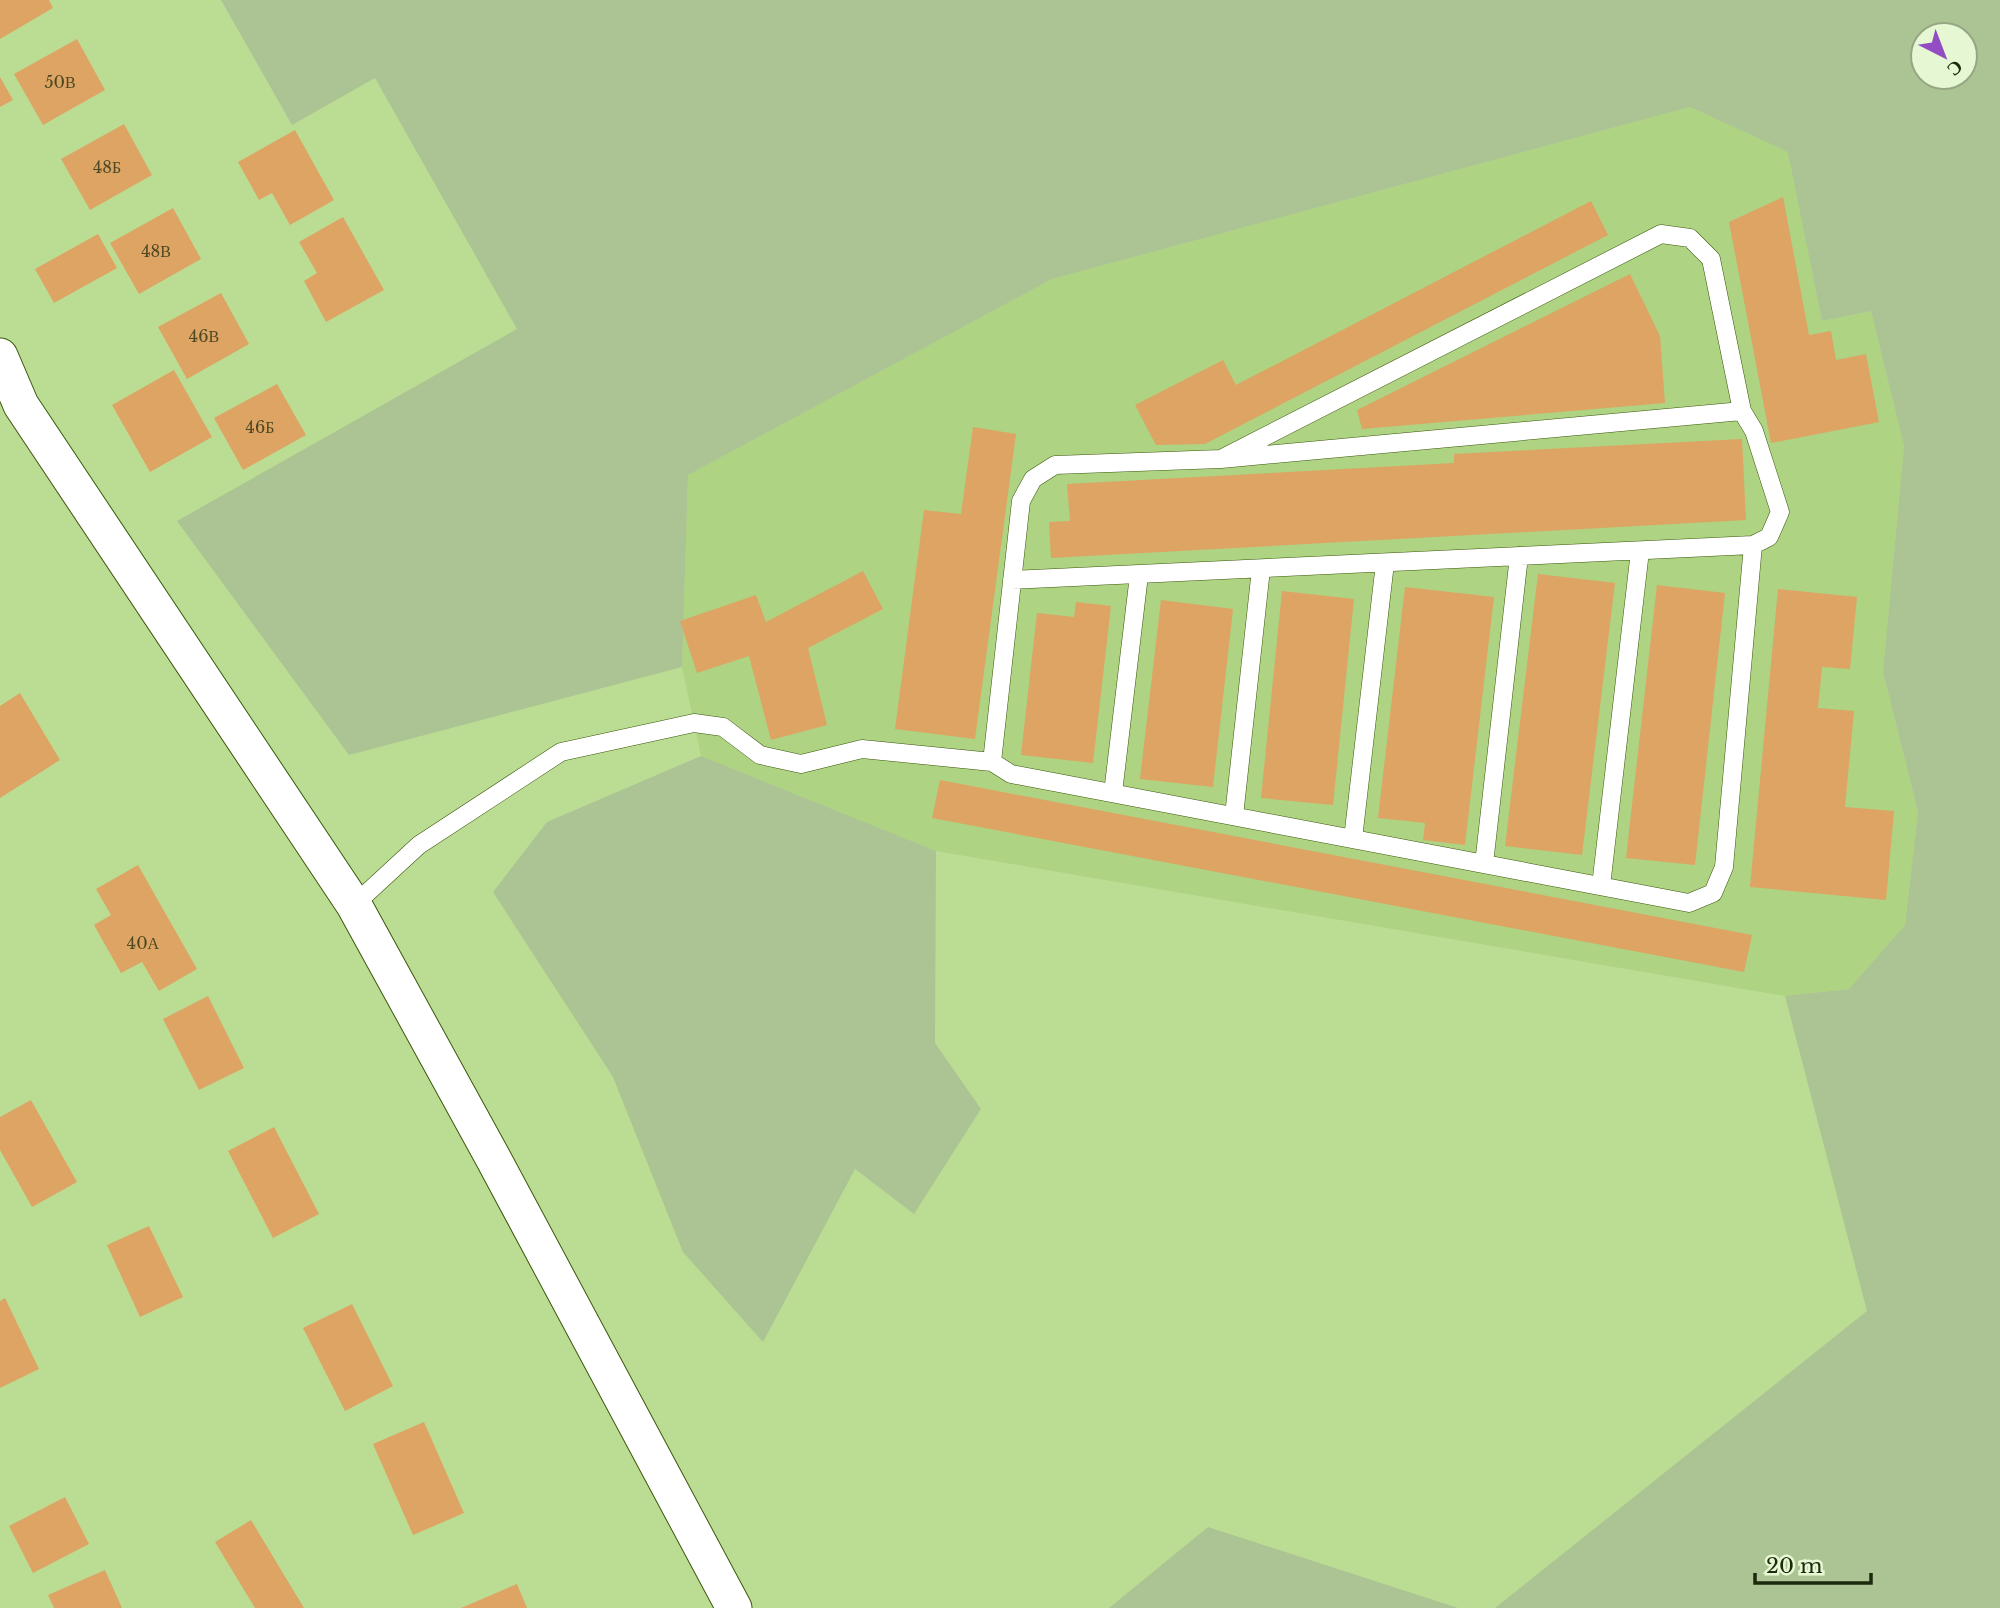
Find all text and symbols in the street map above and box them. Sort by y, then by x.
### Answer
north arrow [1909,21,1979,91]
text: С [1942,55,1968,81]
house number: 50В [44,72,76,92]
house number: 48Б [93,157,121,177]
house number: 48В [141,241,171,261]
house number: 46В [189,326,219,346]
house number: 46Б [246,417,274,437]
house number: 40А [127,933,160,953]
scale bar [1755,1542,1870,1586]
text: 20 m [1766,1553,1823,1579]

